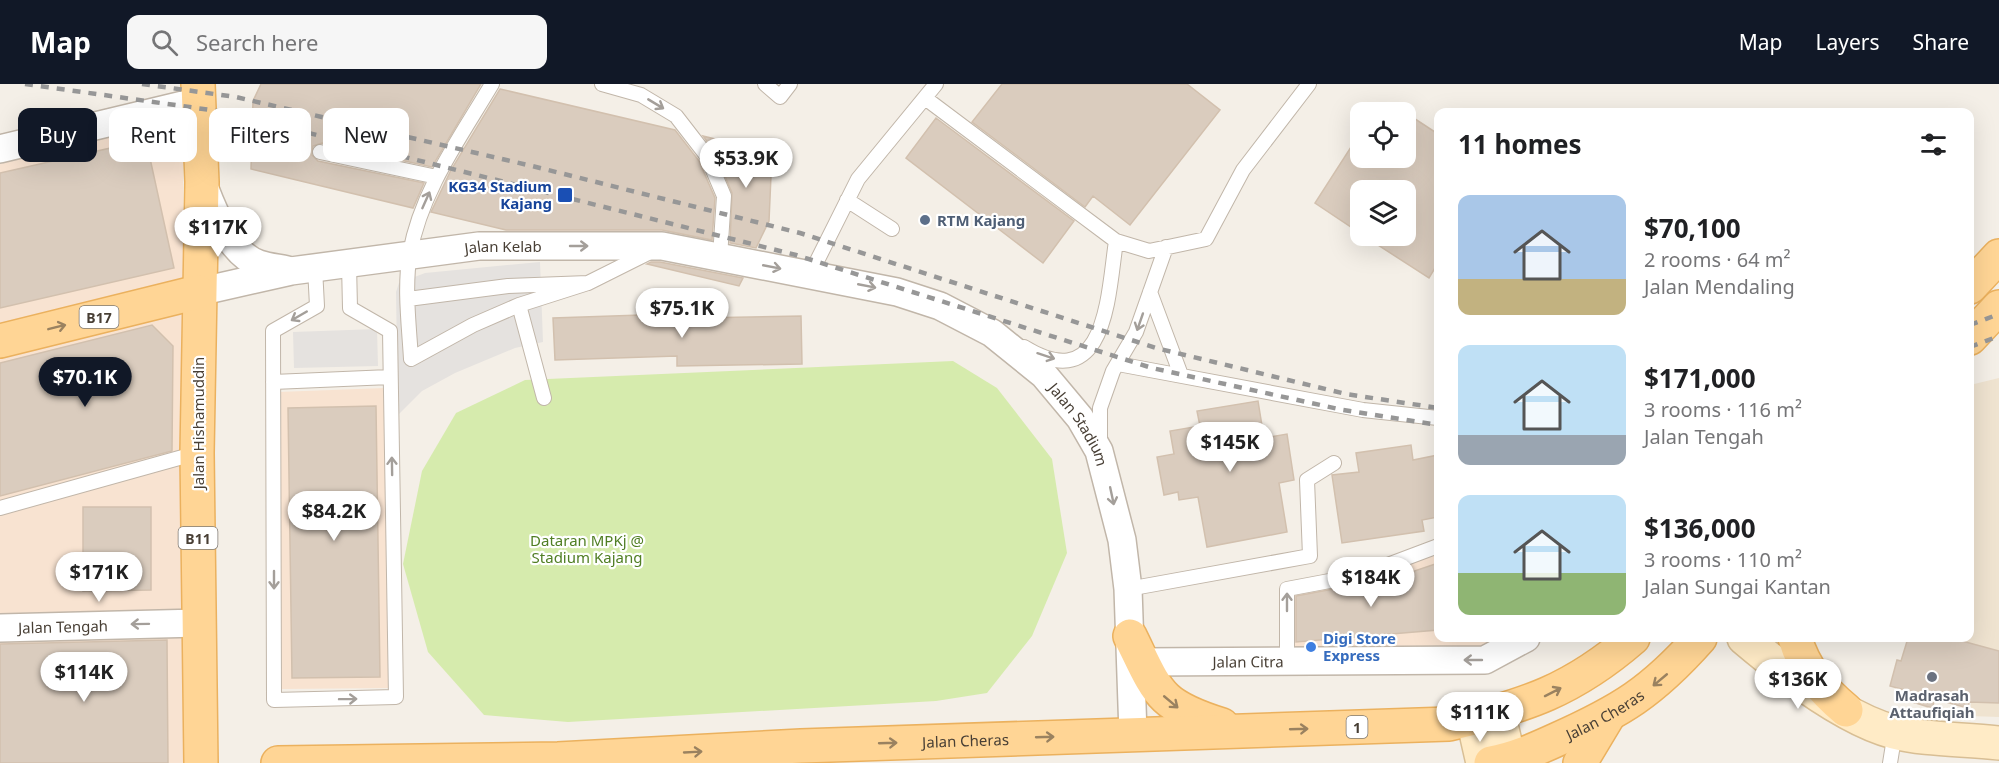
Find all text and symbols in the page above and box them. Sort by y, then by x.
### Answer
search box [127,15,547,69]
text: Map [30,23,91,61]
icon: search [148,26,181,59]
text: Search here [196,27,318,57]
text: Map [1739,28,1783,56]
text: Layers [1816,28,1880,56]
text: Share [1913,28,1969,56]
one-way arrow [647,98,664,110]
map controls [1350,102,1416,246]
button: locate [1350,102,1416,168]
chip: Buy [18,108,97,162]
chip: Rent [109,108,197,162]
chip: Filters [209,108,311,162]
chip: New [323,108,409,162]
text: 11 homes [1458,126,1582,162]
icon: filters [1917,128,1950,161]
pin: $53.9K [697,138,795,189]
text: $53.9K [714,144,778,171]
place label: KG34 Stadium Kajang [448,176,552,213]
button: layers [1350,180,1416,246]
marker: KG34 Stadium Kajang [556,186,574,204]
one-way arrow [421,191,433,209]
pin: $117K [176,207,260,258]
place label: RTM Kajang [937,210,1025,230]
text: $70,100 [1644,210,1741,246]
text: $117K [188,213,248,240]
marker: RTM Kajang [918,213,932,227]
icon: home [1506,219,1578,291]
street label: Jalan Kelab [461,236,542,258]
one-way arrow [568,240,588,252]
text: 2 rooms · 64 m² [1644,246,1791,273]
one-way arrow [761,262,781,273]
text: Jalan Mendaling [1644,273,1795,300]
one-way arrow [857,281,877,292]
pin: $75.1K [633,288,731,339]
text: $75.1K [650,294,714,321]
road number: B17 [80,306,118,328]
one-way arrow [291,310,308,322]
one-way arrow [1133,312,1144,331]
one-way arrow [47,320,66,332]
one-way arrow [1036,351,1055,362]
pin: $70.1K [36,357,134,408]
street label: Jalan Hishamuddin [188,357,208,491]
text: $171,000 [1644,360,1756,396]
text: $70.1K [53,363,117,390]
icon: home [1506,369,1578,441]
street label: Jalan Stadium [1043,377,1112,468]
text: 3 rooms · 116 m² [1644,396,1802,423]
pin: $145K [1188,422,1272,473]
text: Jalan Tengah [1644,423,1764,450]
text: $145K [1200,428,1260,455]
one-way arrow [386,456,398,476]
one-way arrow [1107,485,1118,505]
pin: $84.2K [285,491,383,542]
text: $84.2K [302,497,366,524]
text: $136,000 [1644,510,1756,546]
icon: home [1506,519,1578,591]
road number: B11 [178,527,218,549]
park label: Dataran MPKj @ Stadium Kajang [530,530,644,567]
text: 3 rooms · 110 m² [1644,546,1802,573]
pin: $171K [57,552,141,603]
pin: $184K [1329,557,1413,608]
text: $171K [69,558,129,585]
text: $184K [1341,563,1401,590]
one-way arrow [268,569,279,589]
text: Jalan Sungai Kantan [1644,573,1831,600]
one-way arrow [1281,593,1293,613]
street label: Jalan Tengah [16,615,108,638]
one-way arrow [131,618,151,630]
place label: Digi Store Express [1323,628,1396,665]
marker: Digi Store Express [1304,640,1318,654]
street label: Jalan Citra [1210,651,1284,672]
pin: $114K [42,652,126,703]
one-way arrow [1464,654,1484,666]
text: $114K [54,658,114,685]
pin: $136K [1756,659,1840,710]
text: $136K [1768,665,1828,692]
marker: Madrasah Attaufiqiah [1925,670,1939,684]
one-way arrow [1653,673,1668,687]
street label: Jalan Cheras [1561,685,1648,745]
place label: Madrasah Attaufiqiah [1889,685,1975,722]
one-way arrow [1543,686,1561,697]
pin: $111K [1438,692,1522,743]
one-way arrow [338,693,358,704]
one-way arrow [1163,696,1179,709]
text: $111K [1450,698,1510,725]
road number: 1 [1346,716,1368,738]
one-way arrow [1289,723,1309,734]
street label: Jalan Cheras [920,729,1009,752]
one-way arrow [1034,732,1054,743]
one-way arrow [878,737,898,749]
one-way arrow [683,746,703,757]

